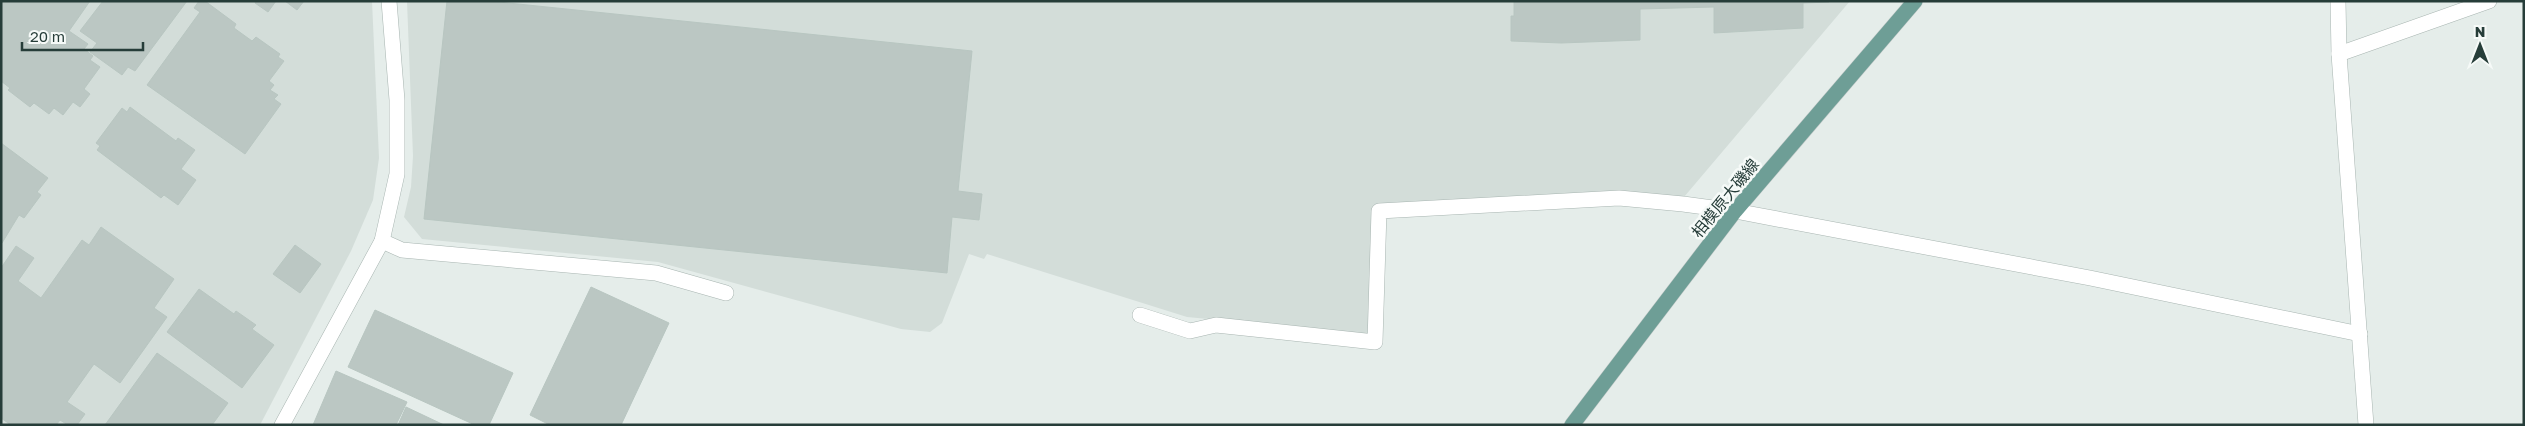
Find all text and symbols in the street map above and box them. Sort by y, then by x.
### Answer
scale bar [22,20,144,52]
north arrow [2455,20,2505,70]
text: N [2475,23,2485,40]
text: 20 m [30,27,65,45]
street label: 相模原大磯線 [1687,154,1763,242]

